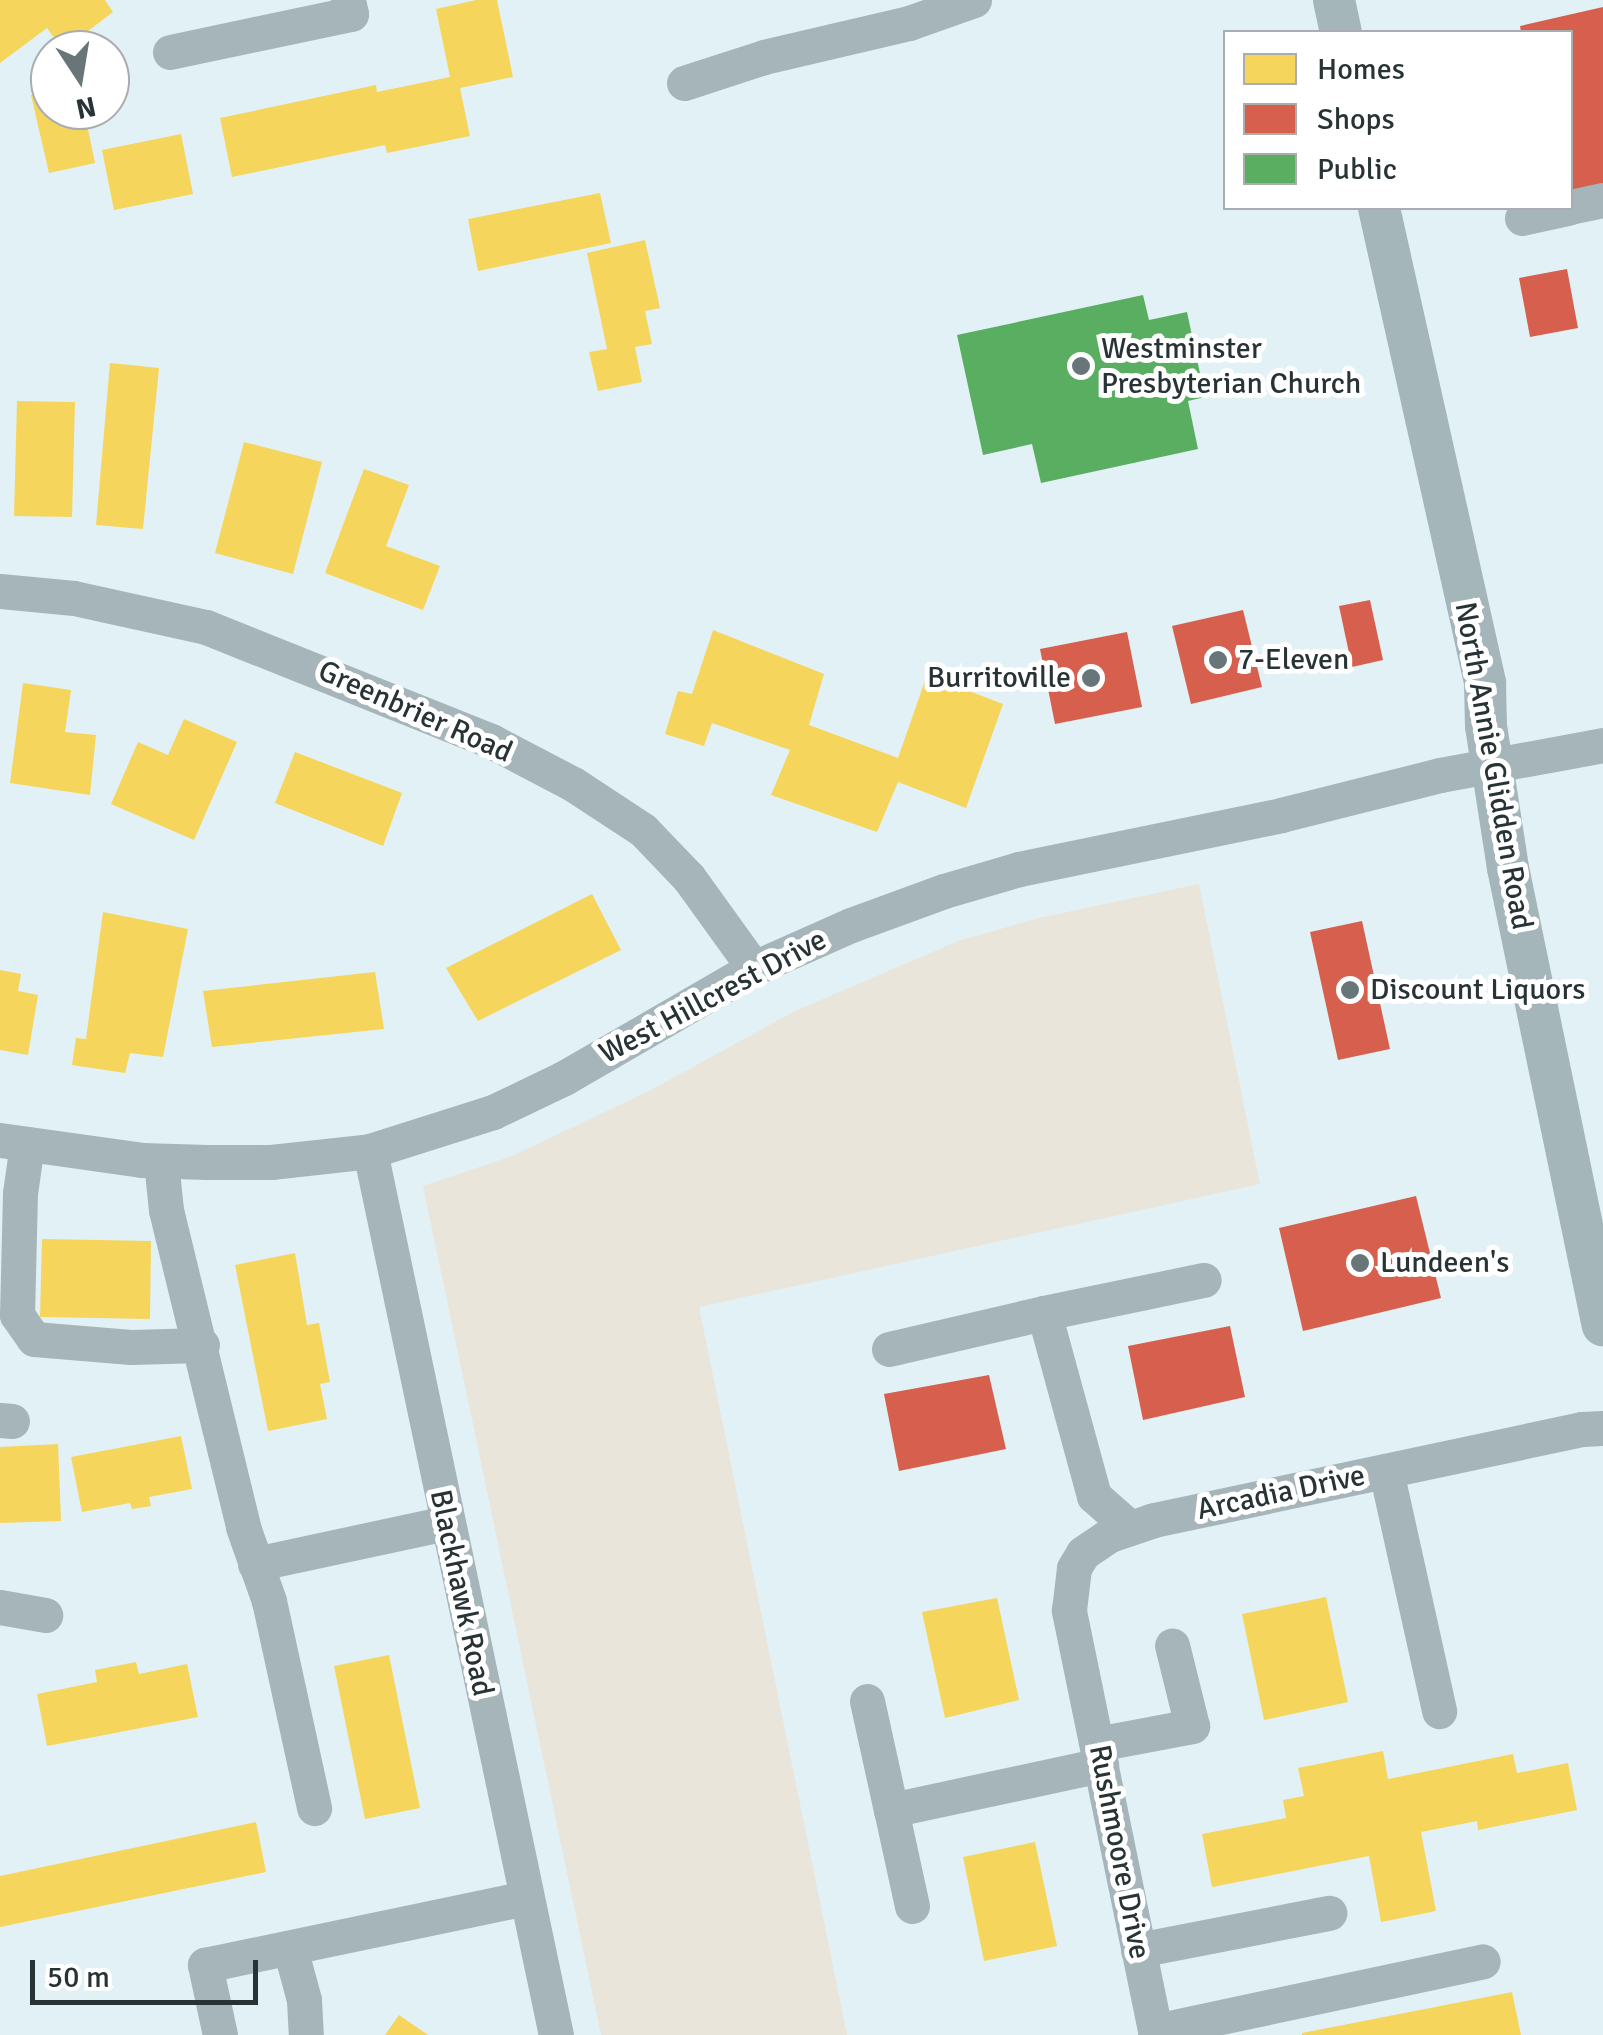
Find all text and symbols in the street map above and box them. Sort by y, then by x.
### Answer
north arrow [30,30,130,130]
legend [1223,30,1573,210]
text: Homes [1317,51,1405,88]
text: N [73,89,99,126]
text: Shops [1317,101,1395,138]
text: Public [1317,151,1397,188]
place label: Westminster Presbyterian Church [1101,331,1361,402]
marker: Westminster Presbyterian Church [1070,355,1092,377]
street label: North Annie Glidden Road [1446,599,1540,933]
place label: 7-Eleven [1238,642,1349,678]
marker: 7-Eleven [1207,649,1229,671]
street label: Greenbrier Road [312,653,518,771]
place label: Burritoville [927,660,1071,696]
marker: Burritoville [1080,667,1102,689]
street label: West Hillcrest Drive [593,922,833,1072]
place label: Discount Liquors [1370,972,1585,1008]
marker: Discount Liquors [1339,979,1361,1001]
place label: Lundeen's [1380,1245,1509,1281]
marker: Lundeen's [1349,1252,1371,1274]
street label: Arcadia Drive [1194,1458,1368,1528]
street label: Blackhawk Road [422,1487,500,1699]
street label: Rushmoore Drive [1081,1742,1157,1962]
scale bar [35,1940,262,2002]
text: 50 m [47,1959,110,1996]

